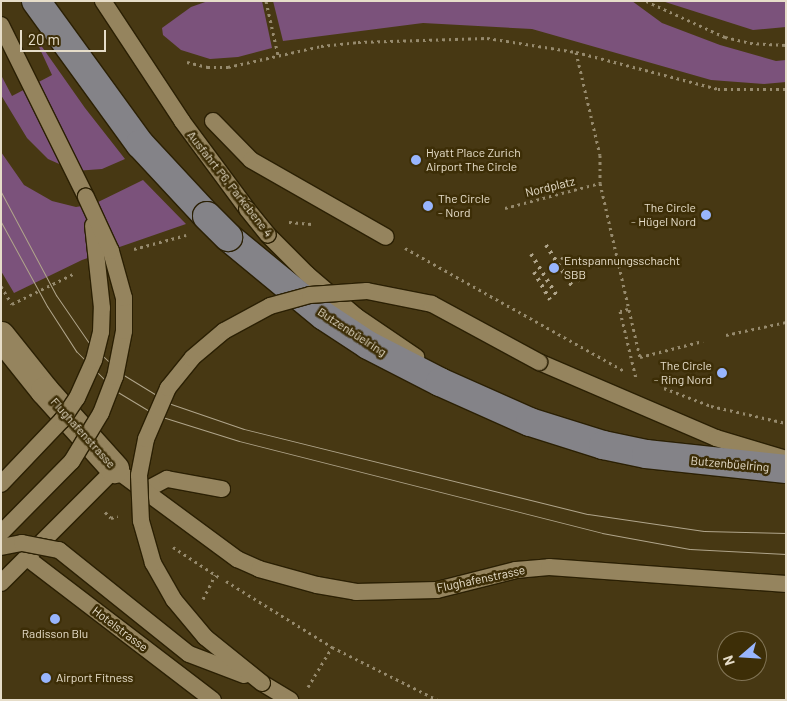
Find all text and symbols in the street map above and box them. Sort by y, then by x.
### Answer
scale bar [22,20,109,52]
text: 20 m [28,30,60,48]
street label: Ausfahrt P6, Parkebene 4 [184,128,276,240]
place label: Hyatt Place Zurich Airport The Circle [426,146,521,174]
marker: Hyatt Place Zurich Airport The Circle [410,154,422,166]
street label: Nordplatz [524,174,576,200]
place label: The Circle - Nord [438,192,490,220]
marker: The Circle - Nord [422,200,434,212]
place label: The Circle - Hügel Nord [631,201,696,229]
marker: The Circle - Hügel Nord [700,209,712,221]
place label: Entspannungsschacht SBB [564,254,680,282]
marker: Entspannungsschacht SBB [548,262,560,274]
street label: Butzenbüelring [315,304,389,360]
place label: The Circle - Ring Nord [654,359,712,387]
marker: The Circle - Ring Nord [716,367,728,379]
street label: Flughafenstrasse [48,395,118,471]
street label: Butzenbüelring [690,453,770,475]
street label: Flughafenstrasse [436,563,526,595]
street label: Hotelstrasse [89,603,151,655]
marker: Radisson Blu [49,613,61,625]
place label: Radisson Blu [22,627,88,641]
north arrow [717,631,767,681]
text: N [719,654,738,668]
place label: Airport Fitness [56,671,133,685]
marker: Airport Fitness [40,672,52,684]

